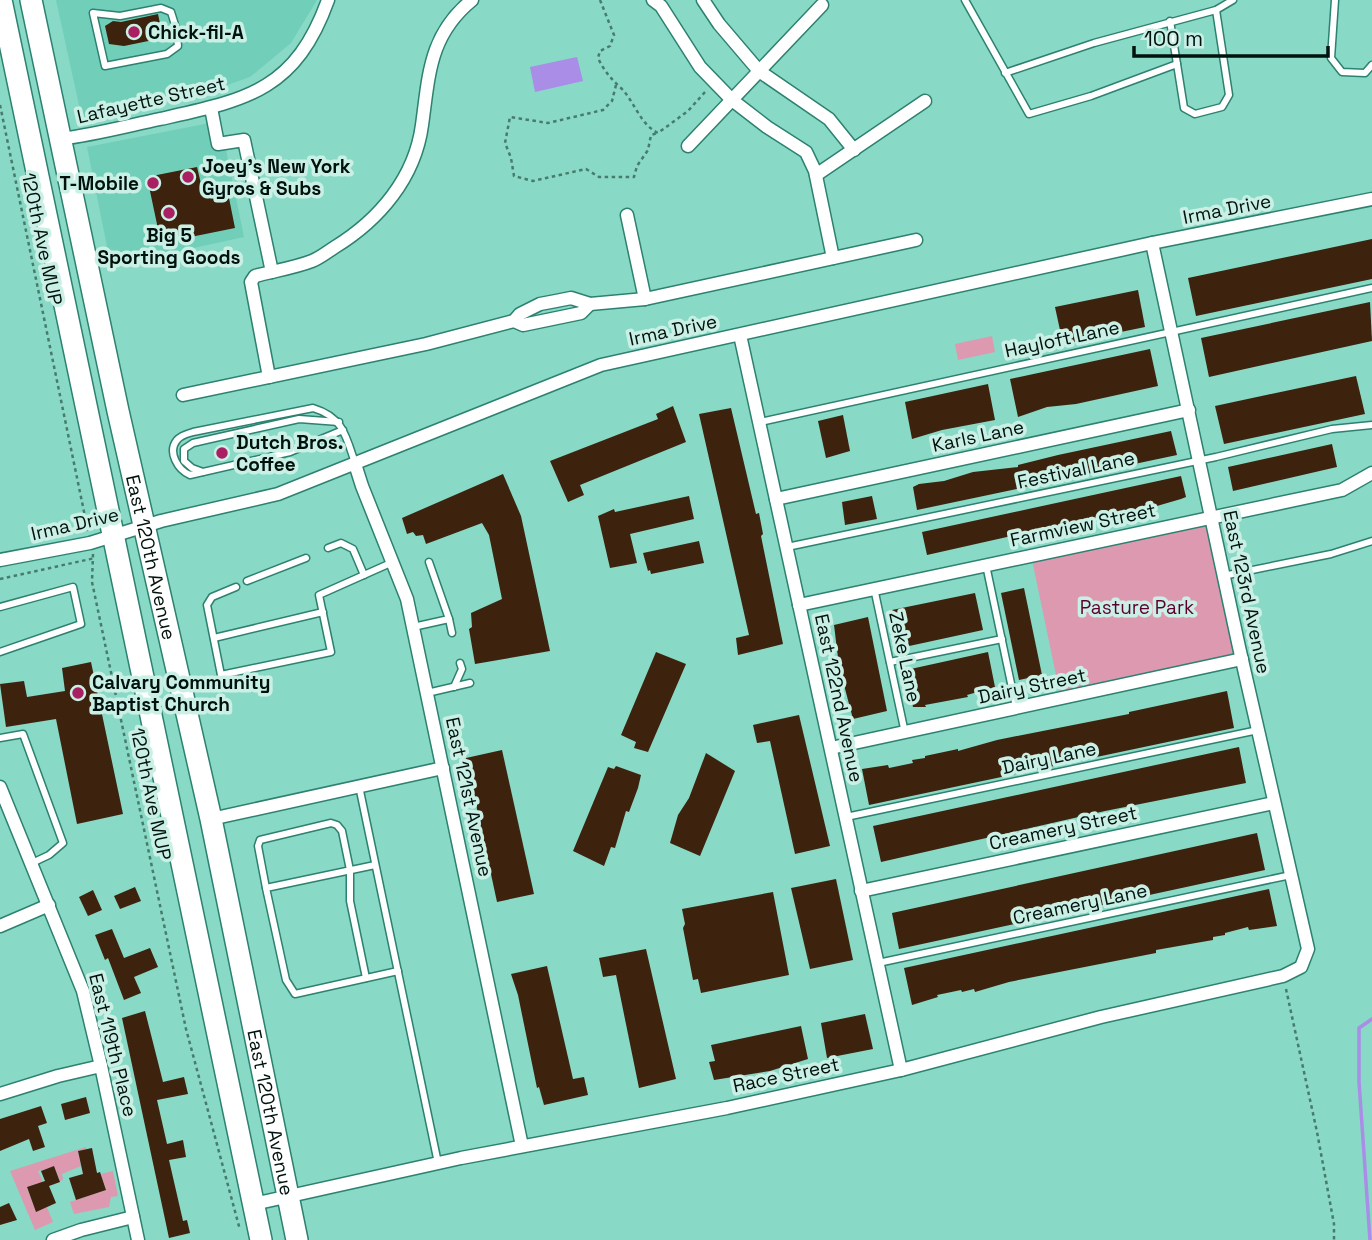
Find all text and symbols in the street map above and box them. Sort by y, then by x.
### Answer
scale bar [1134,14,1328,58]
place label: Chick-fil-A [148,20,244,45]
marker: Chick-fil-A [126,24,142,40]
text: 100 m [1144,25,1203,52]
street label: Lafayette Street [74,71,228,129]
place label: Joey's New York Gyros & Subs [202,154,351,201]
marker: Joey's New York Gyros & Subs [180,169,196,185]
street label: 120th Ave MUP [16,171,68,307]
place label: T-Mobile [59,171,139,196]
marker: T-Mobile [145,175,161,191]
street label: Irma Drive [1181,188,1273,230]
marker: Big 5 Sporting Goods [161,205,177,221]
place label: Big 5 Sporting Goods [97,223,241,270]
street label: Irma Drive [627,308,719,352]
street label: Hayloft Lane [1002,315,1122,363]
street label: Karls Lane [930,414,1026,458]
place label: Dutch Bros. Coffee [236,430,343,477]
marker: Dutch Bros. Coffee [214,445,230,461]
street label: Festival Lane [1015,445,1137,495]
street label: East 120th Avenue [120,472,182,642]
street label: Farmview Street [1008,497,1158,553]
street label: Irma Drive [29,502,121,546]
street label: East 123rd Avenue [1217,508,1277,676]
park label: Pasture Park [1080,595,1194,620]
street label: Zeke Lane [883,609,927,705]
street label: East 122nd Avenue [809,612,869,784]
street label: Dairy Street [976,662,1088,710]
place label: Calvary Community Baptist Church [92,670,271,717]
marker: Calvary Community Baptist Church [70,685,86,701]
street label: East 121st Avenue [440,715,498,879]
street label: 120th Ave MUP [125,726,177,862]
street label: Dairy Lane [999,736,1099,780]
street label: Creamery Street [987,800,1139,856]
street label: Creamery Lane [1011,878,1149,930]
street label: East 119th Place [83,971,143,1119]
street label: East 120th Avenue [242,1027,300,1198]
street label: Race Street [730,1052,842,1098]

